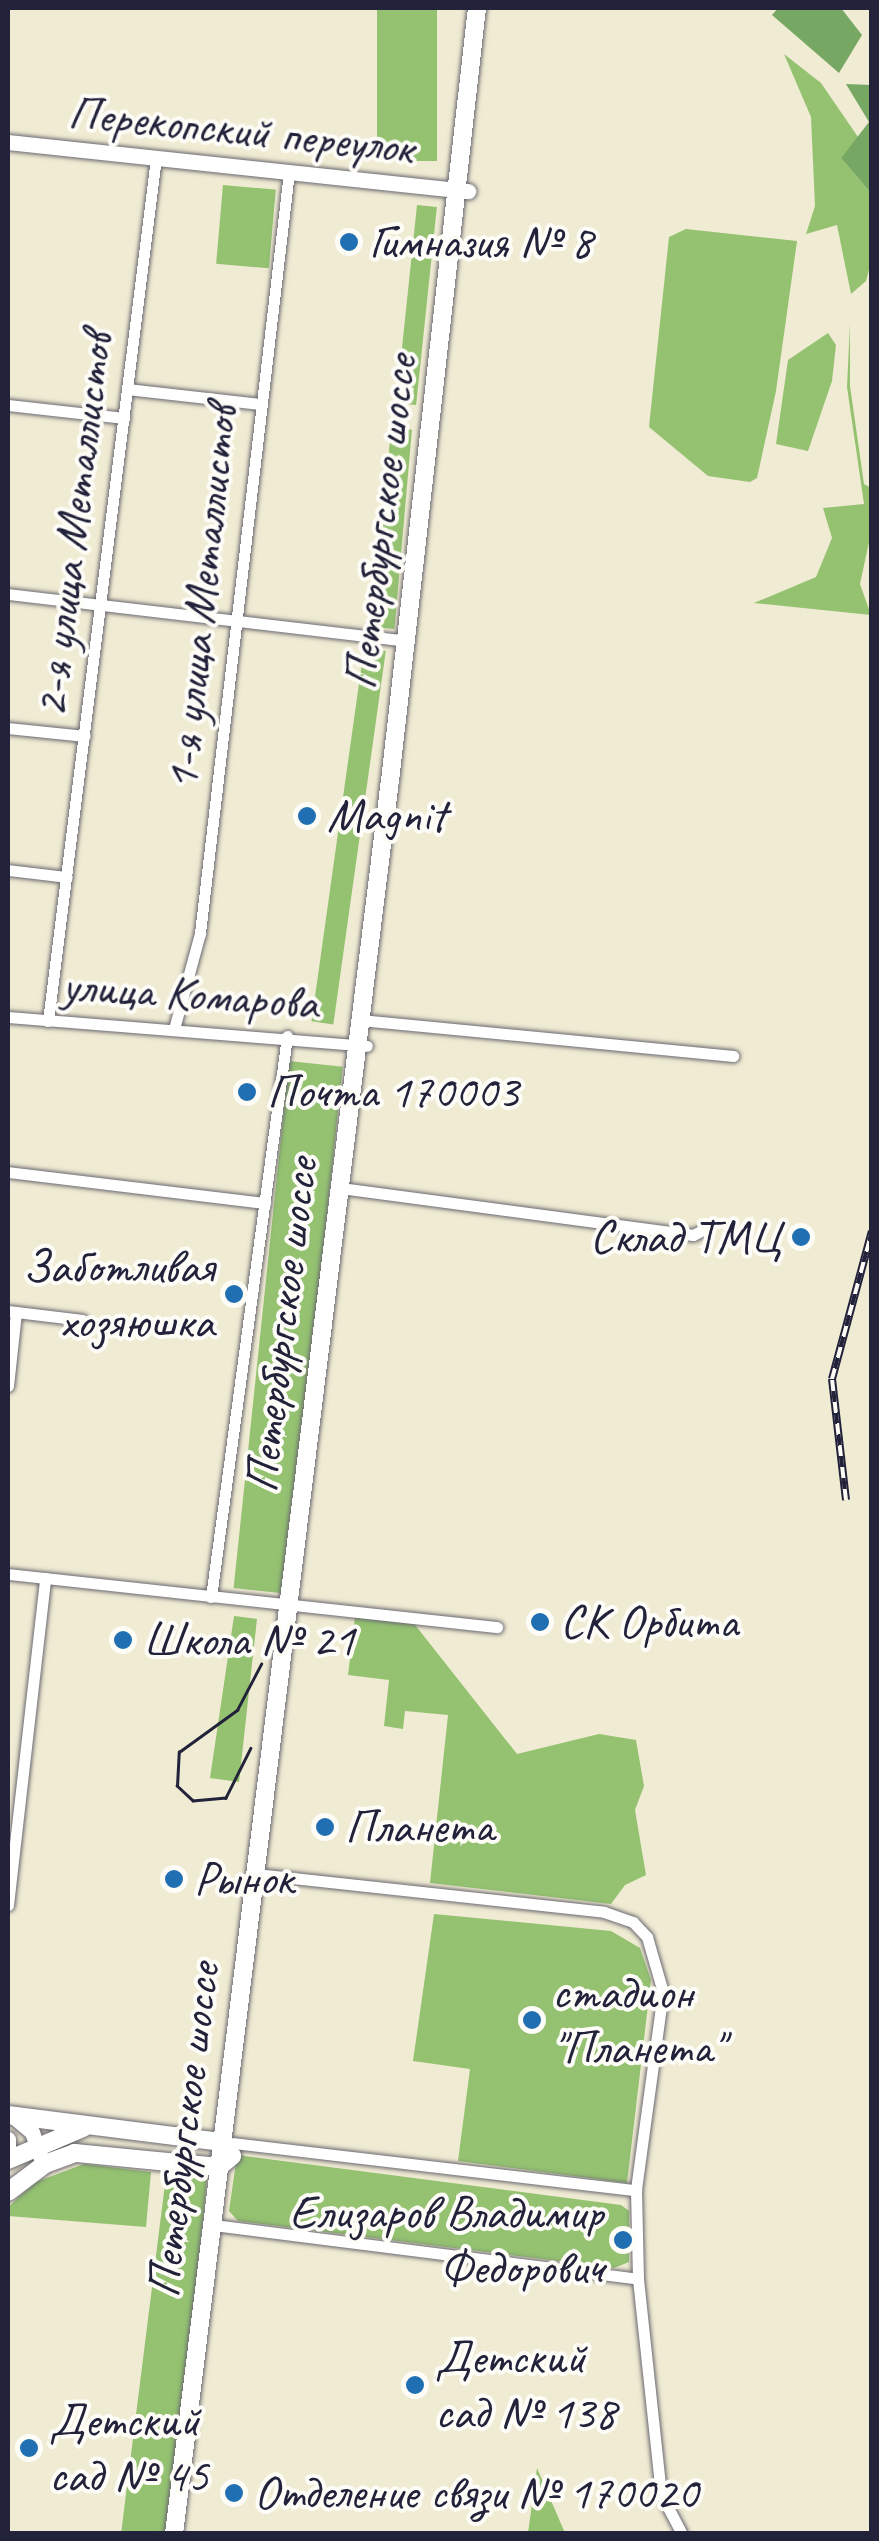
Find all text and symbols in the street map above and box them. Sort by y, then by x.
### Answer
street label: Перекопский переулок [66,83,416,177]
place label: Гимназия № 8 [369,213,592,271]
marker: Гимназия № 8 [338,231,360,253]
street label: 2-я улица Металлистов [21,329,125,721]
street label: Петербургское шоссе [331,350,429,694]
street label: 1-я улица Металлистов [152,402,250,794]
place label: Magnit [327,787,446,845]
marker: Magnit [296,805,318,827]
street label: улица Комарова [60,956,320,1032]
place label: Почта 170003 [267,1063,519,1121]
marker: Почта 170003 [236,1081,258,1103]
street label: Петербургское шоссе [232,1153,330,1497]
place label: Склад ТМЦ [590,1208,781,1266]
marker: Склад ТМЦ [790,1226,812,1248]
place label: Заботливая хозяюшка [23,1237,214,1350]
marker: Заботливая хозяюшка [223,1283,245,1305]
place label: СК Орбита [560,1593,738,1651]
place label: Школа № 21 [143,1611,355,1669]
marker: СК Орбита [529,1611,551,1633]
marker: Школа № 21 [112,1629,134,1651]
place label: Планета [345,1798,493,1856]
marker: Планета [314,1816,336,1838]
place label: Рынок [194,1850,293,1908]
marker: Рынок [163,1868,185,1890]
street label: Петербургское шоссе [134,1958,232,2302]
place label: стадион "Планета" [552,1963,723,2076]
marker: стадион "Планета" [521,2009,543,2031]
place label: Елизаров Владимир Федорович [287,2183,603,2296]
marker: Елизаров Владимир Федорович [612,2229,634,2251]
place label: Детский сад № 138 [435,2328,616,2441]
marker: Детский сад № 138 [404,2374,426,2396]
place label: Детский сад № 45 [49,2391,208,2504]
marker: Детский сад № 45 [18,2437,40,2459]
place label: Отделение связи № 170020 [254,2464,703,2522]
marker: Отделение связи № 170020 [223,2482,245,2504]

